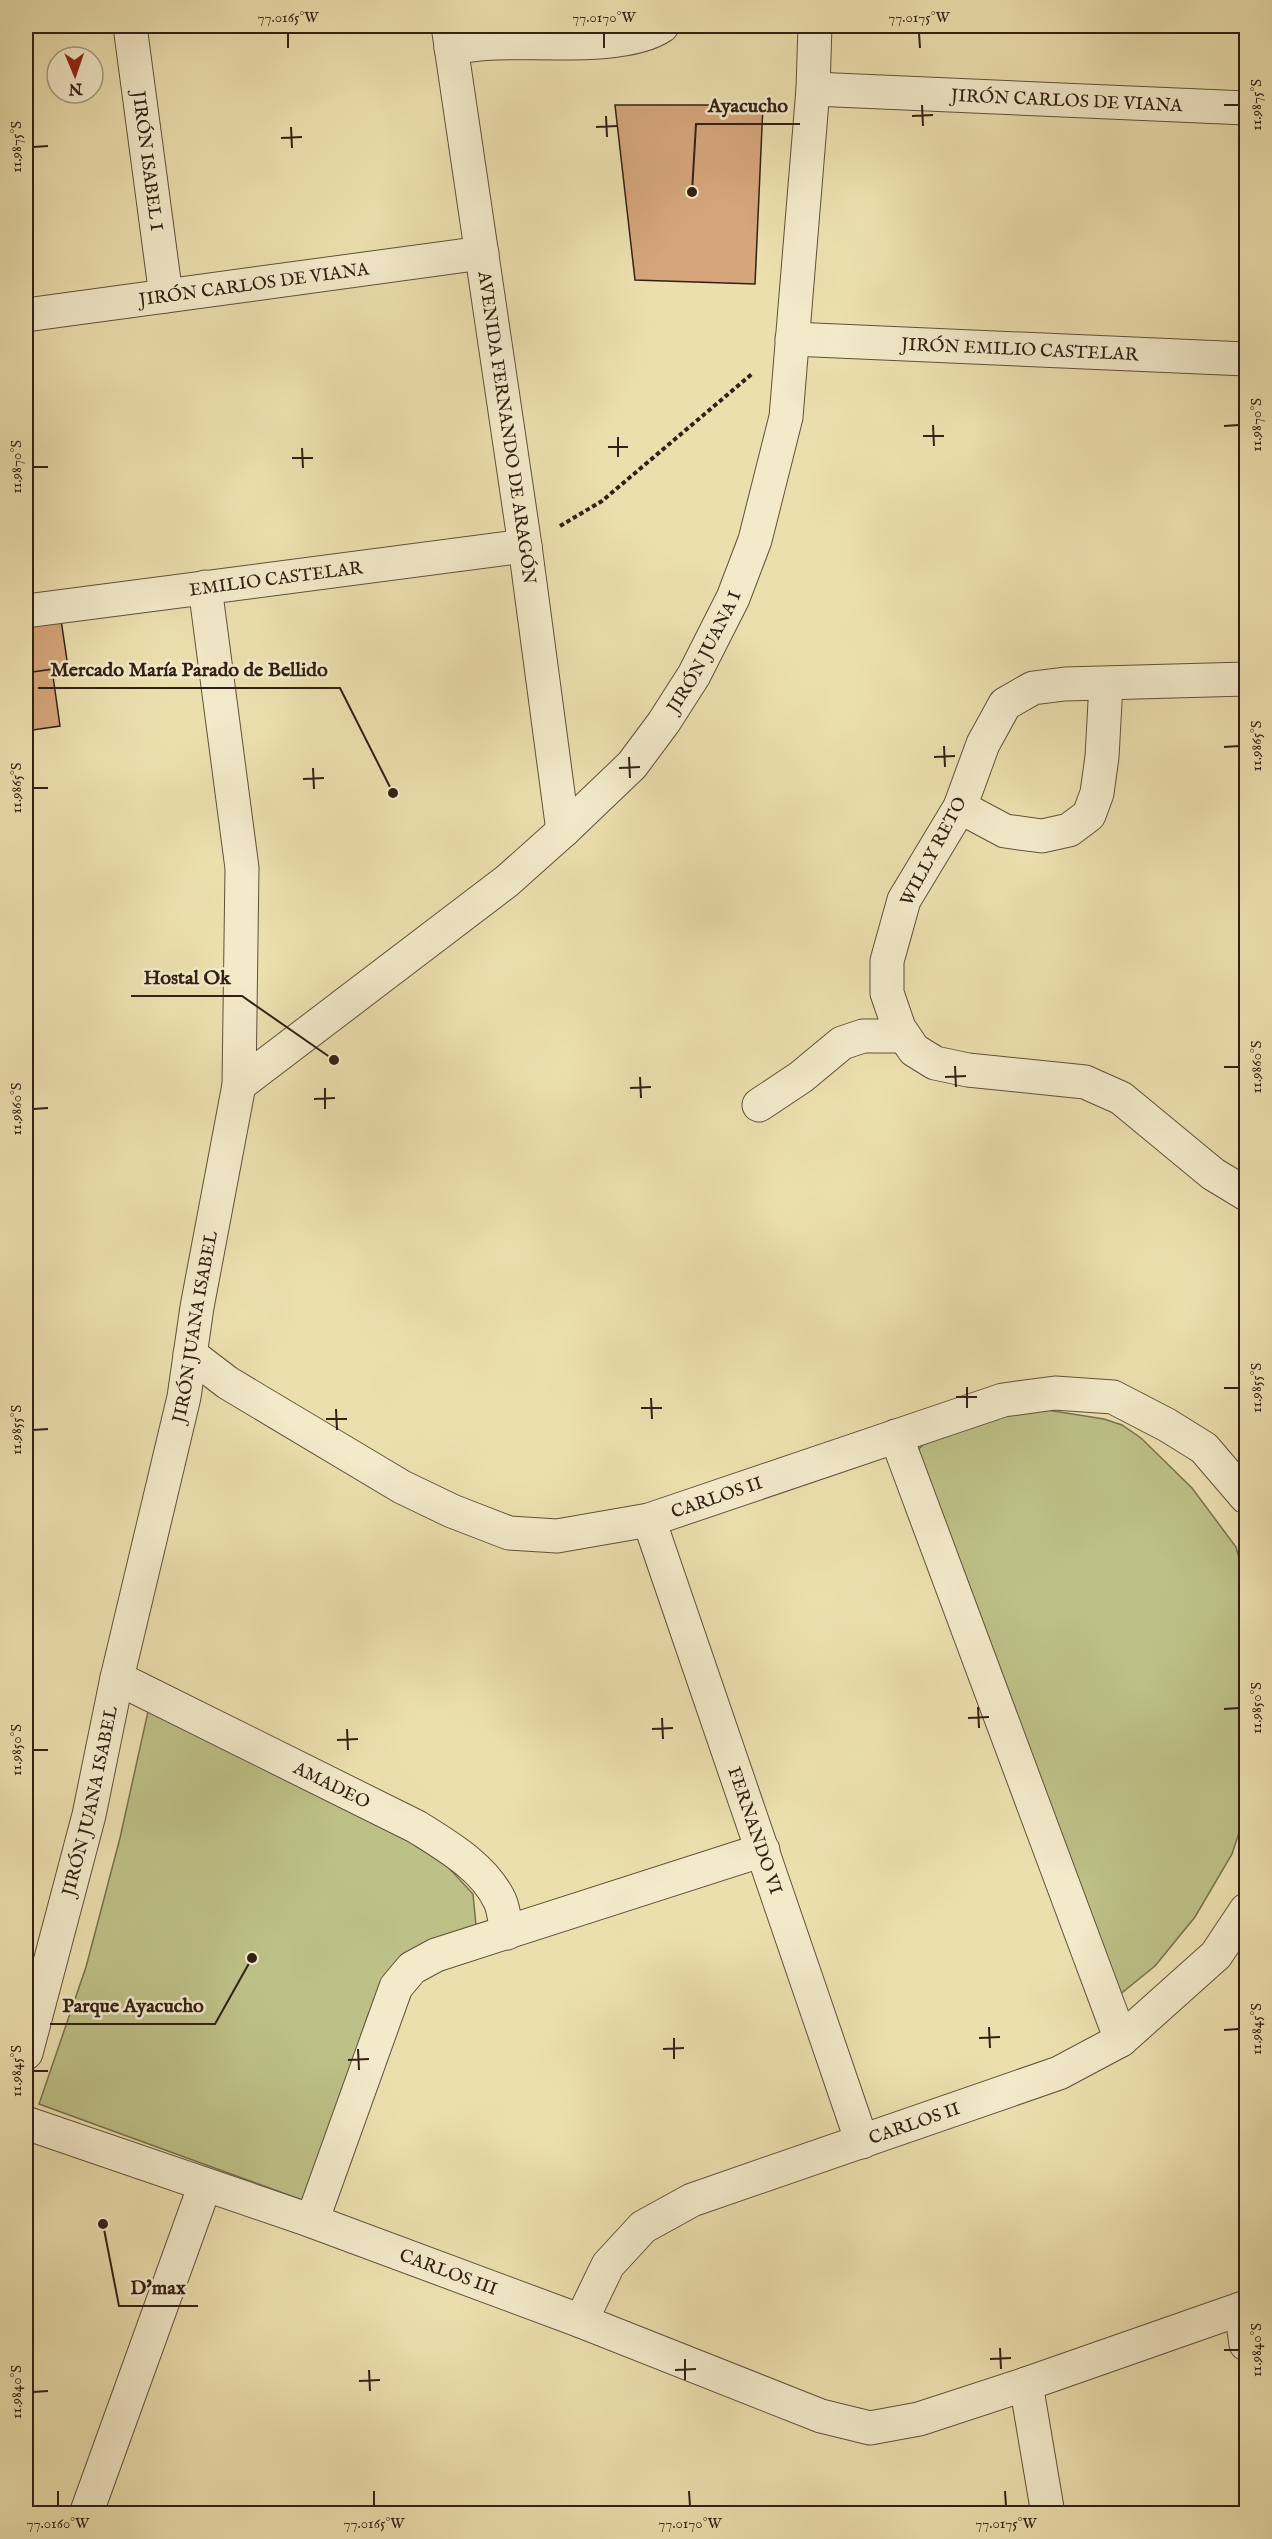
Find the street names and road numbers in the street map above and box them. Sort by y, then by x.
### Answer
street label: JIRÓN CARLOS DE VIANA [948,84,1184,118]
street label: JIRÓN ISABEL I [126,88,167,232]
street label: JIRÓN CARLOS DE VIANA [136,258,371,313]
street label: AVENIDA FERNANDO DE ARAGÓN [471,269,540,586]
street label: JIRÓN EMILIO CASTELAR [899,333,1140,367]
street label: EMILIO CASTELAR [188,557,366,603]
street label: JIRÓN JUANA I [662,588,748,720]
street label: WILLY RETO [896,793,973,910]
street label: JIRÓN JUANA ISABEL [168,1229,224,1427]
street label: CARLOS II [668,1472,766,1525]
street label: JIRÓN JUANA ISABEL [57,1704,124,1901]
street label: AMADEO [288,1757,374,1815]
street label: FERNANDO VI [721,1764,786,1898]
street label: CARLOS II [866,2098,964,2151]
street label: CARLOS III [396,2244,500,2302]

